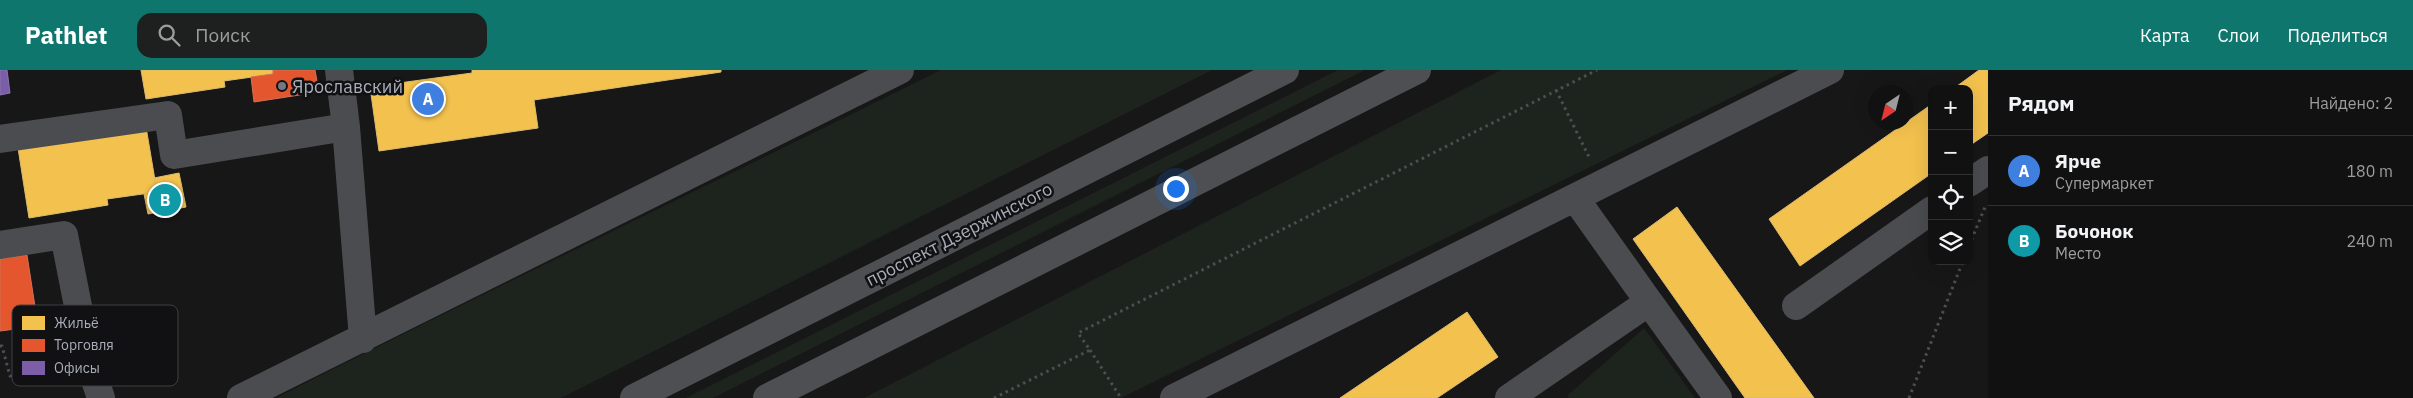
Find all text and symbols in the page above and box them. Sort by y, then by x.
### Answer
search box [137,13,487,58]
text: Pathlet [25,19,107,51]
icon: search [155,21,183,49]
text: Поиск [195,23,250,47]
text: Карта [2140,24,2190,47]
text: Слои [2218,24,2260,47]
text: Поделиться [2288,24,2388,47]
place label: Ярославский [292,75,403,98]
marker: Ярославский [276,80,288,92]
pin: A [412,80,444,118]
north arrow [1868,85,1913,130]
map controls [1928,85,1973,265]
button: + [1928,85,1973,130]
text: Рядом [2008,89,2075,117]
text: Найдено: 2 [2309,93,2393,113]
button: − [1928,130,1973,175]
text: Ярче [2055,149,2101,173]
text: A [2019,161,2029,181]
text: 180 m [2346,161,2393,181]
text: Супермаркет [2055,173,2154,193]
button: locate [1928,175,1973,220]
your location [1163,176,1189,202]
street label: проспект Дзержинского [862,177,1056,291]
pin: B [149,181,181,219]
text: Бочонок [2055,219,2133,243]
button: layers [1928,220,1973,265]
text: B [2019,231,2029,251]
text: 240 m [2346,231,2393,251]
text: Место [2055,243,2101,263]
legend [12,305,178,386]
text: Жильё [54,314,99,332]
text: Торговля [54,336,114,354]
text: Офисы [54,359,100,377]

